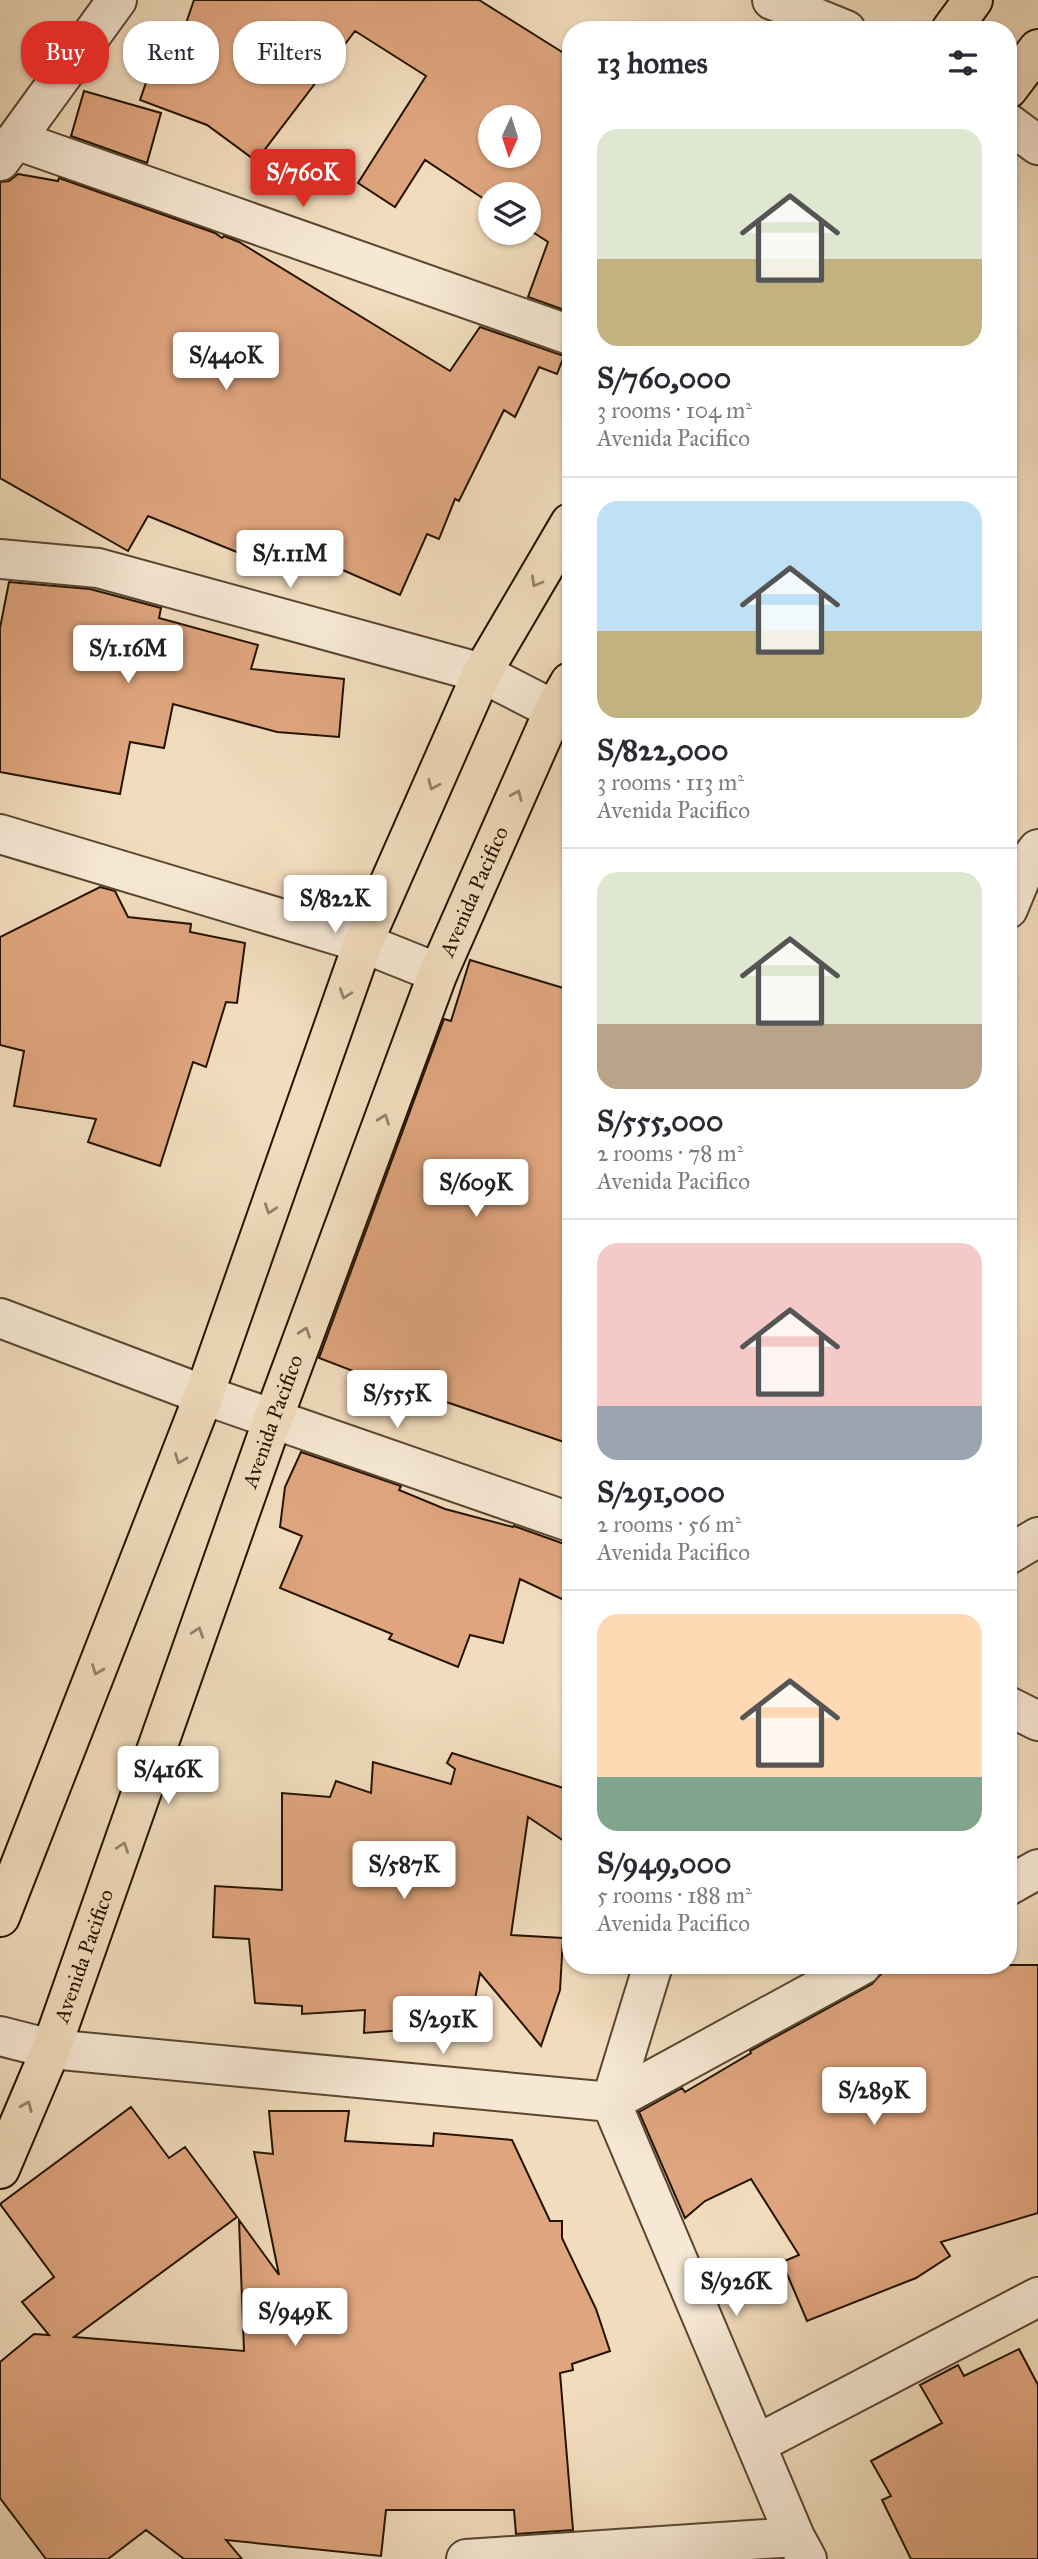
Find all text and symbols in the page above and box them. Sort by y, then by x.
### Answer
chip: Buy [21,21,109,84]
chip: Rent [123,21,219,84]
chip: Filters [233,21,346,84]
icon: filters [944,44,982,82]
text: 13 homes [597,45,708,81]
north arrow [478,105,541,168]
map controls [478,105,541,245]
pin: S/760K [246,150,360,209]
text: S/760K [266,158,340,186]
icon: home [727,175,853,301]
button: layers [478,182,541,245]
pin: S/440K [169,332,283,392]
text: S/440K [189,341,263,369]
text: S/760,000 [597,360,731,396]
text: 3 rooms · 104 m² [597,396,752,424]
text: Avenida Pacifico [597,424,750,452]
pin: S/1.11M [225,530,355,590]
text: S/1.11M [252,539,328,567]
icon: home [727,547,853,673]
one-way arrow [531,575,544,587]
pin: S/1.16M [63,626,193,685]
text: S/1.16M [89,634,167,662]
text: S/822,000 [597,732,729,768]
text: 3 rooms · 113 m² [597,768,744,796]
one-way arrow [427,777,441,790]
one-way arrow [509,790,523,802]
text: Avenida Pacifico [597,796,750,824]
street label: Avenida Pacifico [433,822,514,962]
pin: S/822K [278,876,392,935]
text: S/822K [300,884,370,912]
icon: home [727,918,853,1044]
one-way arrow [340,988,354,1000]
text: S/555,000 [597,1103,724,1139]
one-way arrow [376,1113,390,1125]
text: 2 rooms · 78 m² [597,1139,743,1167]
pin: S/609K [419,1160,533,1219]
text: Avenida Pacifico [597,1167,750,1195]
text: S/609K [439,1168,513,1196]
one-way arrow [264,1202,278,1214]
icon: home [727,1289,853,1415]
one-way arrow [297,1327,311,1339]
street label: Avenida Pacifico [236,1351,309,1492]
pin: S/555K [340,1370,454,1430]
text: S/555K [363,1379,431,1407]
one-way arrow [174,1452,188,1464]
text: S/291,000 [597,1474,725,1510]
text: 2 rooms · 56 m² [597,1510,741,1538]
text: Avenida Pacifico [597,1538,750,1566]
one-way arrow [190,1627,204,1639]
icon: home [727,1660,853,1786]
one-way arrow [91,1664,105,1676]
pin: S/416K [111,1746,225,1806]
text: S/416K [134,1755,202,1783]
one-way arrow [114,1841,128,1853]
pin: S/587K [347,1842,461,1901]
text: S/949,000 [597,1845,731,1881]
text: S/587K [369,1850,439,1878]
text: 5 rooms · 188 m² [597,1881,752,1909]
street label: Avenida Pacifico [48,1885,119,2027]
text: Avenida Pacifico [597,1909,750,1937]
pin: S/291K [386,1996,500,2056]
text: S/291K [409,2005,477,2033]
pin: S/289K [817,2068,931,2127]
text: S/289K [838,2076,910,2104]
one-way arrow [19,2101,33,2113]
pin: S/926K [679,2258,793,2318]
text: S/926K [700,2267,772,2295]
pin: S/949K [238,2288,352,2348]
text: S/949K [258,2297,332,2325]

